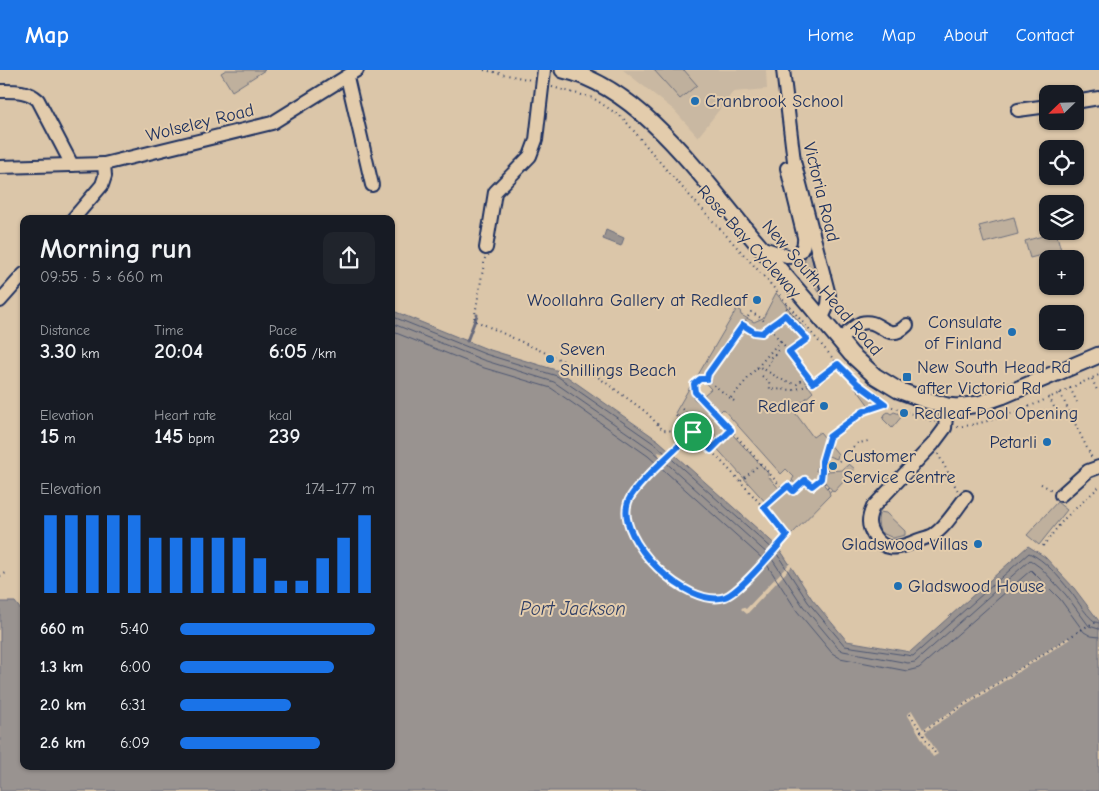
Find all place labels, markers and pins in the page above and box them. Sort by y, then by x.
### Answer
place label: Cranbrook School [705,91,844,112]
marker: Cranbrook School [689,95,701,107]
place label: Woollahra Gallery at Redleaf [527,290,748,311]
marker: Woollahra Gallery at Redleaf [751,294,763,306]
place label: Consulate of Finland [924,312,1002,354]
marker: Consulate of Finland [1006,326,1018,338]
place label: Seven Shillings Beach [560,339,676,381]
marker: Seven Shillings Beach [544,353,556,365]
place label: New South Head Rd after Victoria Rd [917,357,1071,399]
marker: New South Head Rd after Victoria Rd [901,371,913,383]
place label: Redleaf [758,396,815,417]
marker: Redleaf [818,400,830,412]
place label: Redleaf Pool Opening [914,403,1078,424]
marker: Redleaf Pool Opening [898,407,910,419]
pin [672,411,714,453]
place label: Petarli [990,432,1037,453]
marker: Petarli [1041,436,1053,448]
place label: Customer Service Centre [843,446,955,488]
marker: Customer Service Centre [827,460,839,472]
place label: Gladswood Villas [841,534,968,555]
marker: Gladswood Villas [972,538,984,550]
place label: Gladswood House [908,576,1044,597]
marker: Gladswood House [892,580,904,592]

